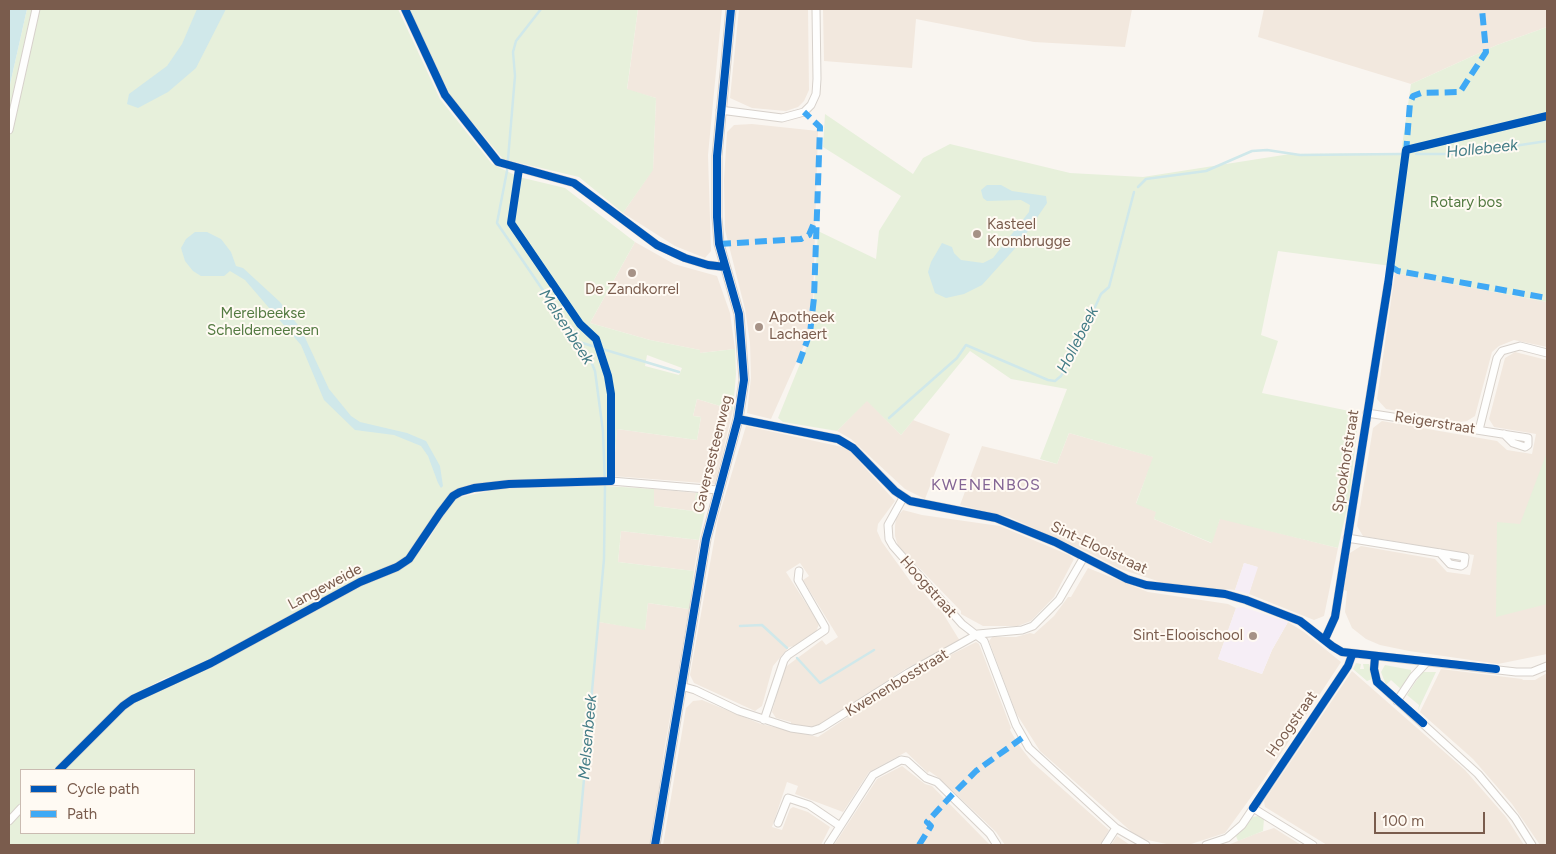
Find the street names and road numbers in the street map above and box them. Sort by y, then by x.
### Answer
street label: Gaversesteenweg [690,393,736,515]
street label: Spookhofstraat [1329,408,1363,514]
street label: Reigerstraat [1393,408,1477,438]
street label: Sint-Elooistraat [1048,518,1150,578]
street label: Hoogstraat [896,553,960,621]
street label: Langeweide [285,560,365,614]
street label: Kwenenbosstraat [842,645,952,721]
street label: Hoogstraat [1263,688,1321,760]

